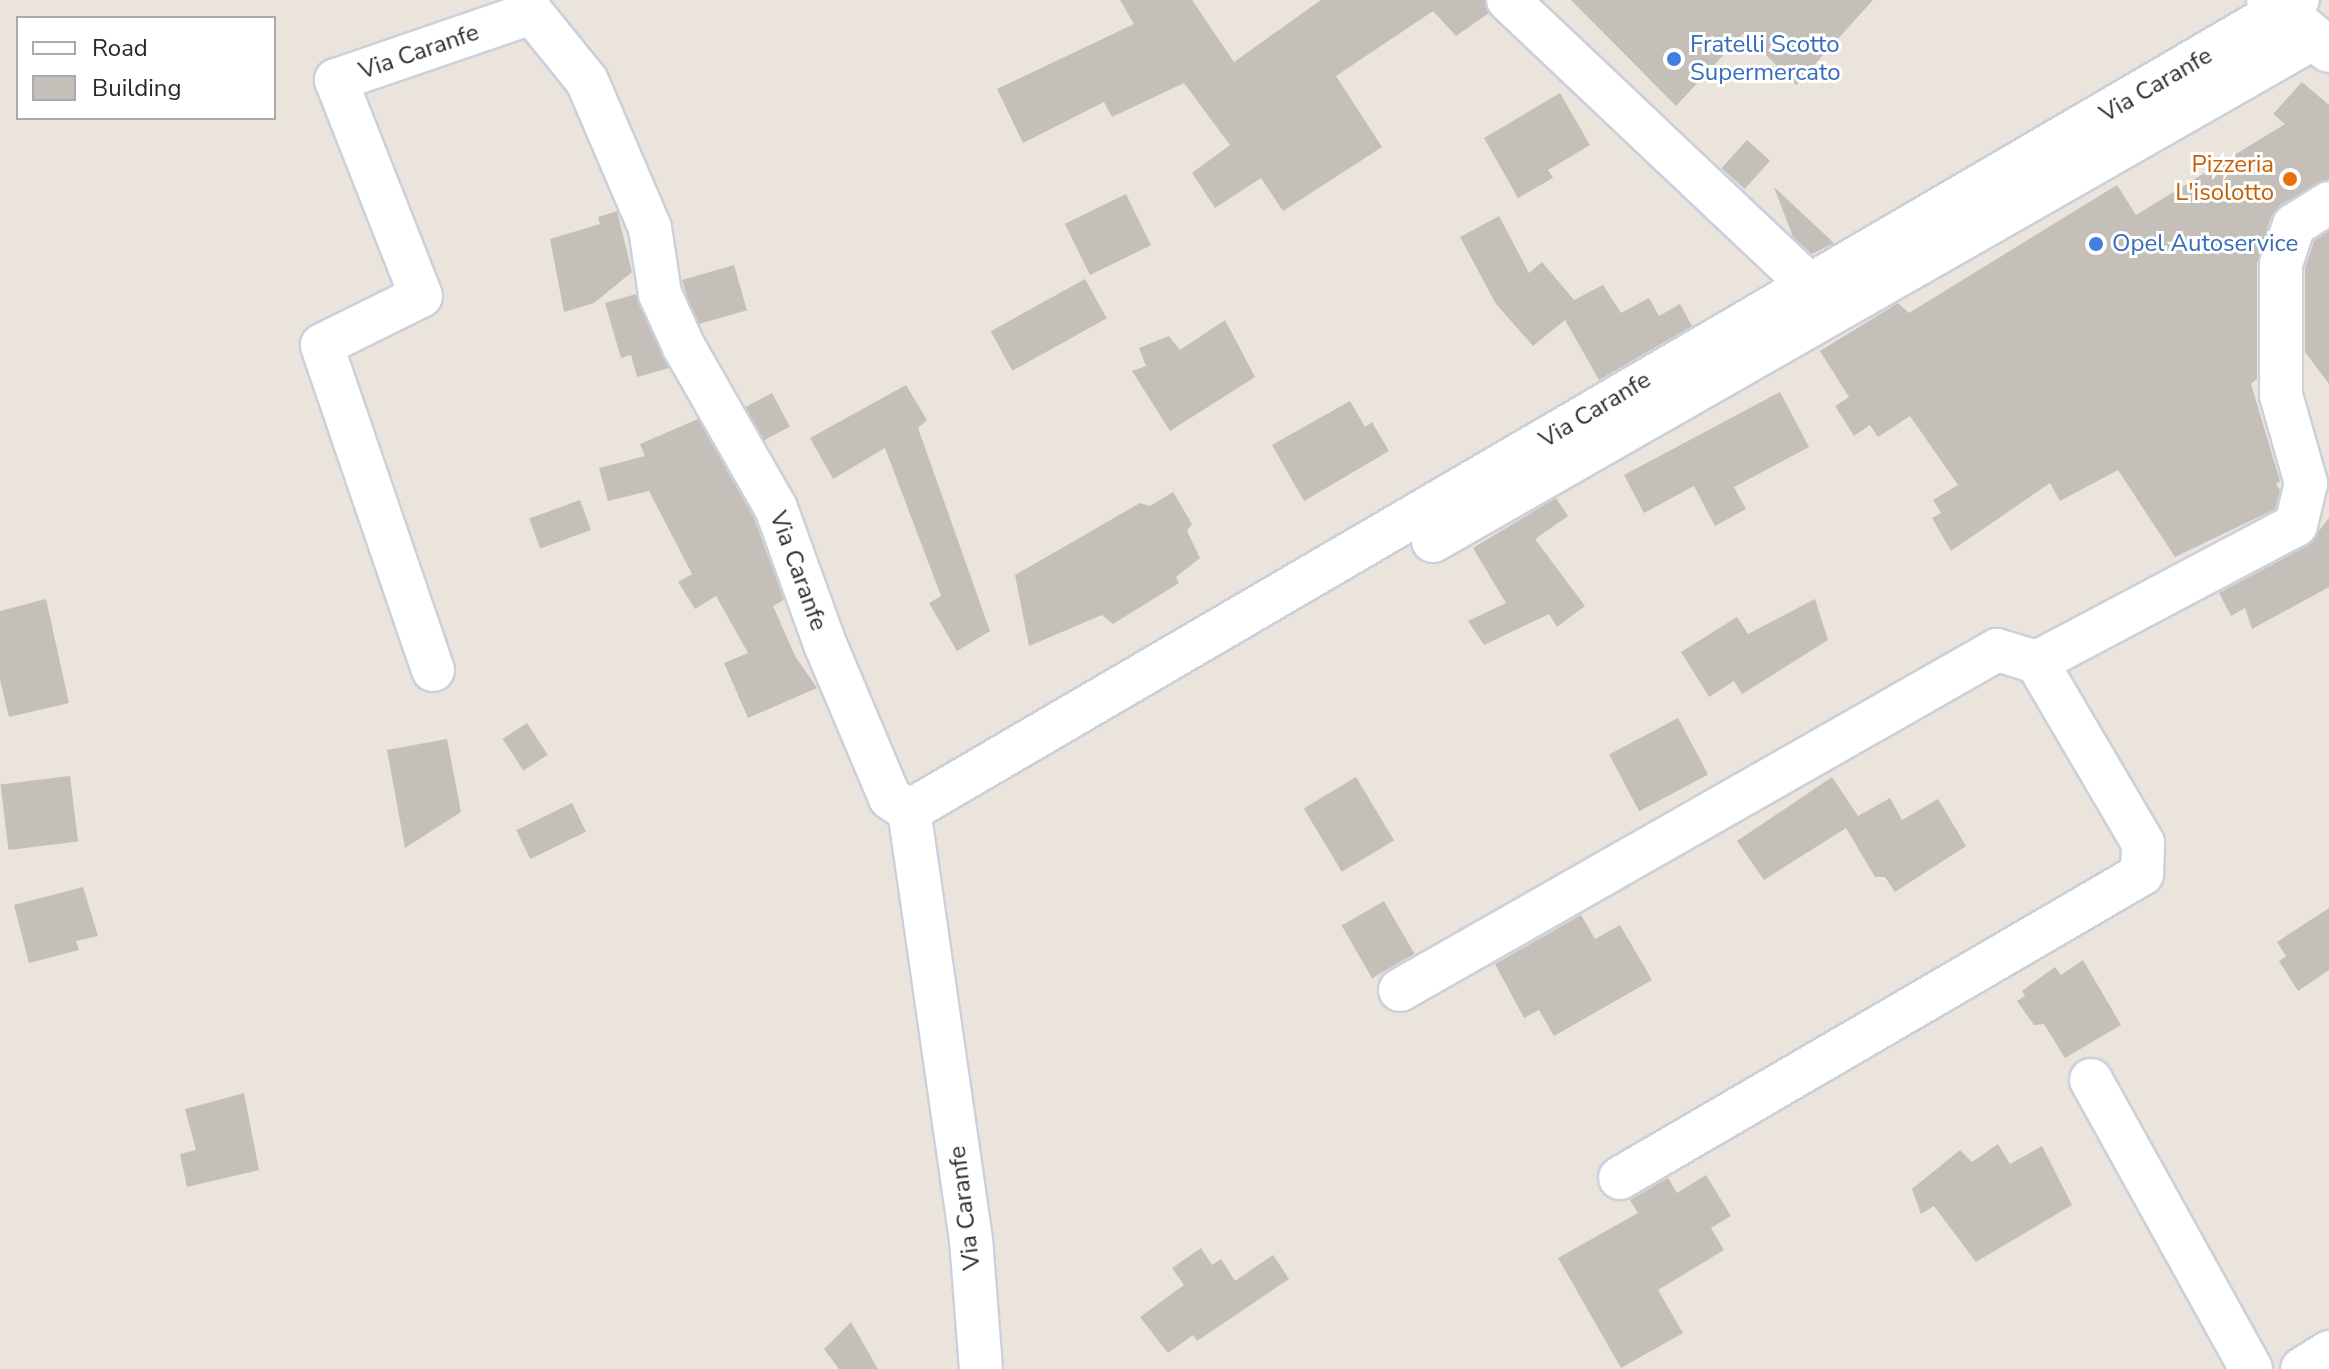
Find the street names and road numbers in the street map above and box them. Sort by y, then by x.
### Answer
street label: Via Caranfe [355,18,483,86]
street label: Via Caranfe [2095,41,2217,129]
street label: Via Caranfe [1534,366,1656,454]
street label: Via Caranfe [763,507,833,635]
street label: Via Caranfe [943,1144,987,1272]

